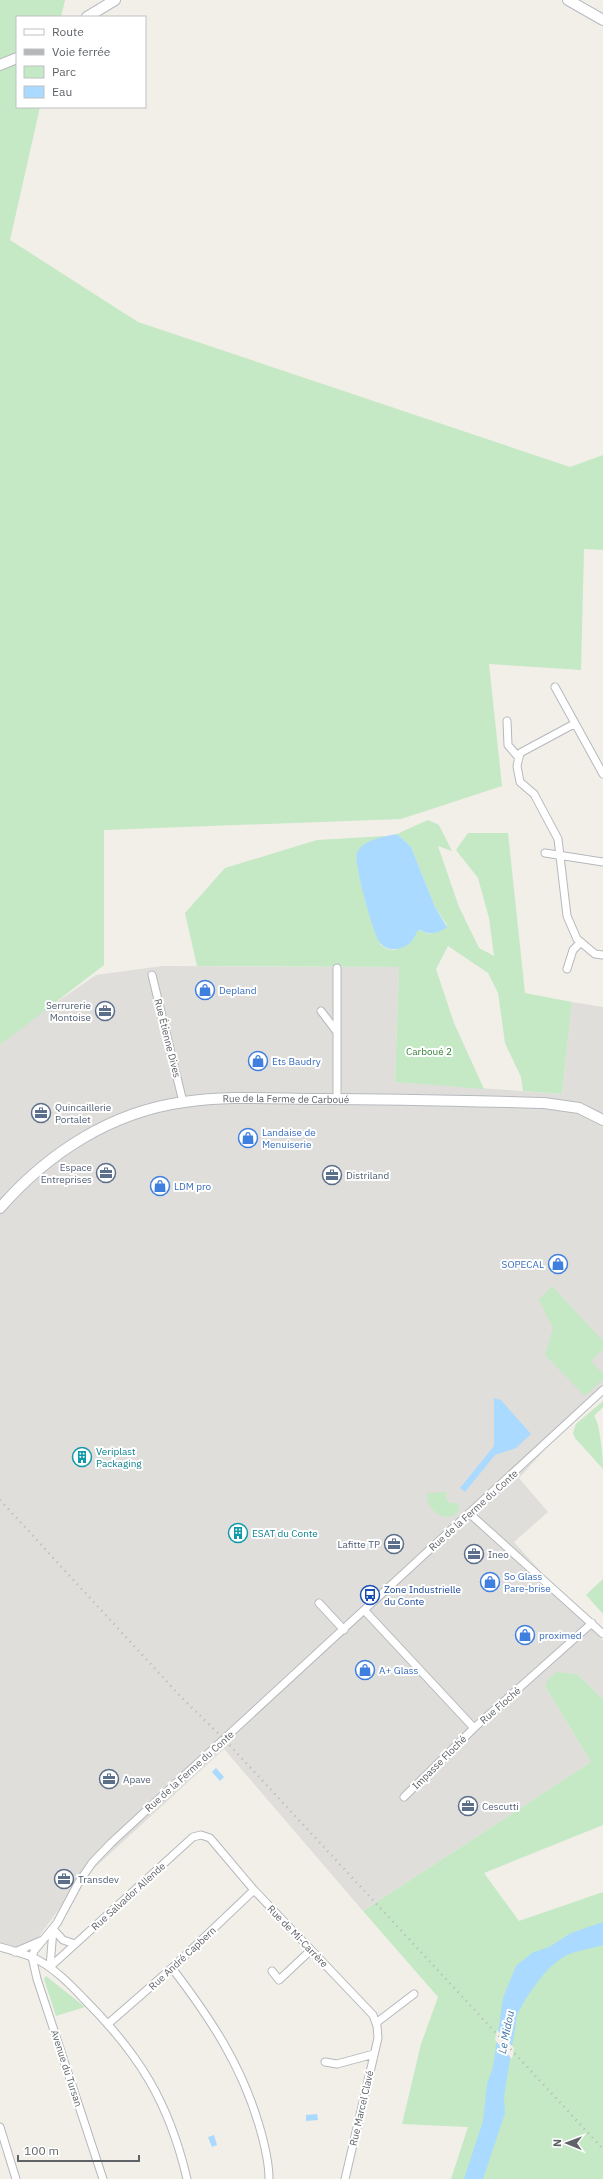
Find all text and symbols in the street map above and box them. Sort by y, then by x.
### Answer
legend [16,16,146,108]
text: Route [52,24,84,39]
text: Voie ferrée [52,44,111,59]
text: Parc [52,64,76,79]
text: Eau [52,84,72,99]
shop icon: Depland [194,979,216,1001]
place label: Depland [219,984,257,997]
street label: Rue Étienne Dives [151,997,184,1079]
place label: Serrurerie Montoise [46,999,92,1024]
office icon: Serrurerie Montoise [94,1000,116,1022]
park label: Carboué 2 [406,1045,452,1058]
shop icon: Ets Baudry [247,1050,269,1072]
place label: Ets Baudry [272,1055,321,1068]
street label: Rue de la Ferme de Carboué [222,1092,350,1106]
place label: Quincaillerie Portalet [55,1101,112,1126]
office icon: Quincaillerie Portalet [30,1102,52,1124]
place label: Landaise de Menuiserie [262,1126,316,1151]
shop icon: Landaise de Menuiserie [237,1127,259,1149]
place label: Espace Entreprises [41,1161,92,1186]
office icon: Espace Entreprises [95,1162,117,1184]
office icon: Distriland [321,1164,343,1186]
place label: Distriland [346,1169,389,1182]
shop icon: LDM pro [149,1175,171,1197]
place label: LDM pro [174,1180,212,1193]
shop icon: SOPECAL [547,1253,569,1275]
place label: SOPECAL [502,1258,544,1271]
place label: Veriplast Packaging [96,1445,142,1470]
building icon: Veriplast Packaging [71,1446,93,1468]
street label: Rue de la Ferme du Conte [426,1467,521,1554]
building icon: ESAT du Conte [227,1522,249,1544]
place label: ESAT du Conte [252,1527,318,1540]
office icon: Lafitte TP [383,1533,405,1555]
place label: Lafitte TP [337,1538,380,1551]
office icon: Ineo [463,1543,485,1565]
place label: Ineo [488,1548,509,1561]
place label: So Glass Pare-brise [504,1570,551,1595]
shop icon: So Glass Pare-brise [479,1571,501,1593]
place label: Zone Industrielle du Conte [384,1583,461,1608]
bus stop icon: Zone Industrielle du Conte [359,1584,381,1606]
shop icon: proximed [514,1624,536,1646]
place label: proximed [539,1629,582,1642]
shop icon: A+ Glass [354,1659,376,1681]
place label: A+ Glass [379,1664,419,1677]
street label: Rue Floché [477,1684,524,1727]
street label: Rue de la Ferme du Conte [142,1728,237,1815]
street label: Impasse Floché [409,1732,470,1792]
office icon: Apave [98,1768,120,1790]
place label: Apave [123,1773,151,1786]
office icon: Cescutti [457,1795,479,1817]
place label: Cescutti [482,1800,519,1813]
street label: Rue Salvador Allende [88,1859,169,1933]
office icon: Transdev [53,1868,75,1890]
place label: Transdev [78,1873,119,1886]
street label: Rue de Mi-Carrère [265,1902,331,1971]
street label: Rue André Capbern [146,1924,219,1993]
water label: Le Midou [495,2009,517,2055]
street label: Avenue du Tursan [48,2028,85,2108]
street label: Rue Marcel Clavé [346,2069,377,2147]
north arrow [547,2123,587,2163]
scale bar [18,2137,139,2163]
text: N [550,2139,564,2147]
text: 100 m [24,2143,59,2158]

